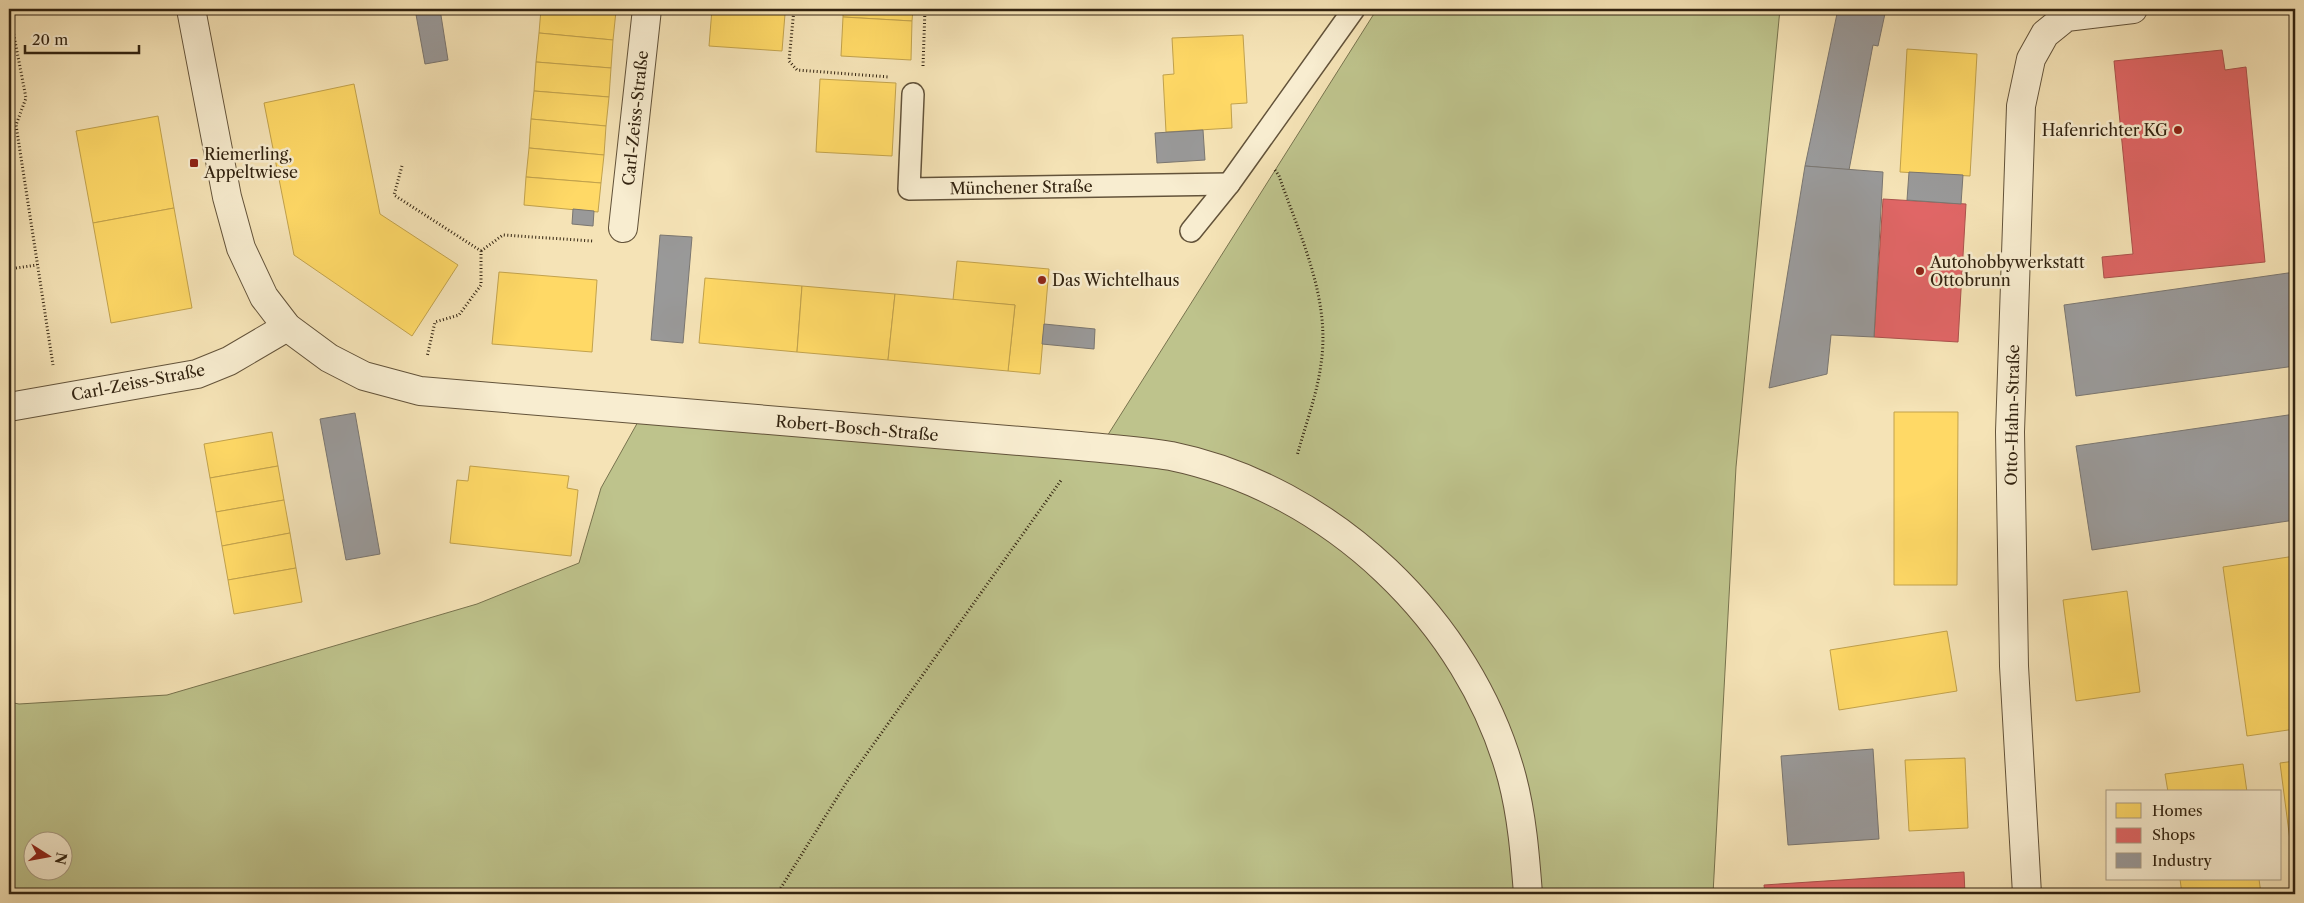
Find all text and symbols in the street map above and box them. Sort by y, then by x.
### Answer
scale bar [25,22,139,54]
text: 20 m [32,30,68,49]
street label: Carl-Zeiss-Straße [618,49,652,187]
place label: Hafenrichter KG [2042,120,2168,140]
marker: Hafenrichter KG [2172,124,2184,136]
place label: Riemerling, Appeltwiese [203,144,298,182]
marker: Riemerling, Appeltwiese [188,157,200,169]
street label: Münchener Straße [949,176,1093,198]
place label: Autohobbywerkstatt Ottobrunn [1929,252,2085,290]
marker: Autohobbywerkstatt Ottobrunn [1914,265,1926,277]
place label: Das Wichtelhaus [1052,270,1179,290]
marker: Das Wichtelhaus [1036,274,1048,286]
street label: Otto-Hahn-Straße [2001,344,2023,486]
street label: Carl-Zeiss-Straße [69,359,207,405]
street label: Robert-Bosch-Straße [775,411,939,445]
legend [2106,790,2282,880]
text: Homes [2152,801,2203,820]
text: Shops [2152,825,2195,844]
north arrow [22,830,72,880]
text: N [51,851,71,866]
text: Industry [2152,851,2212,870]

